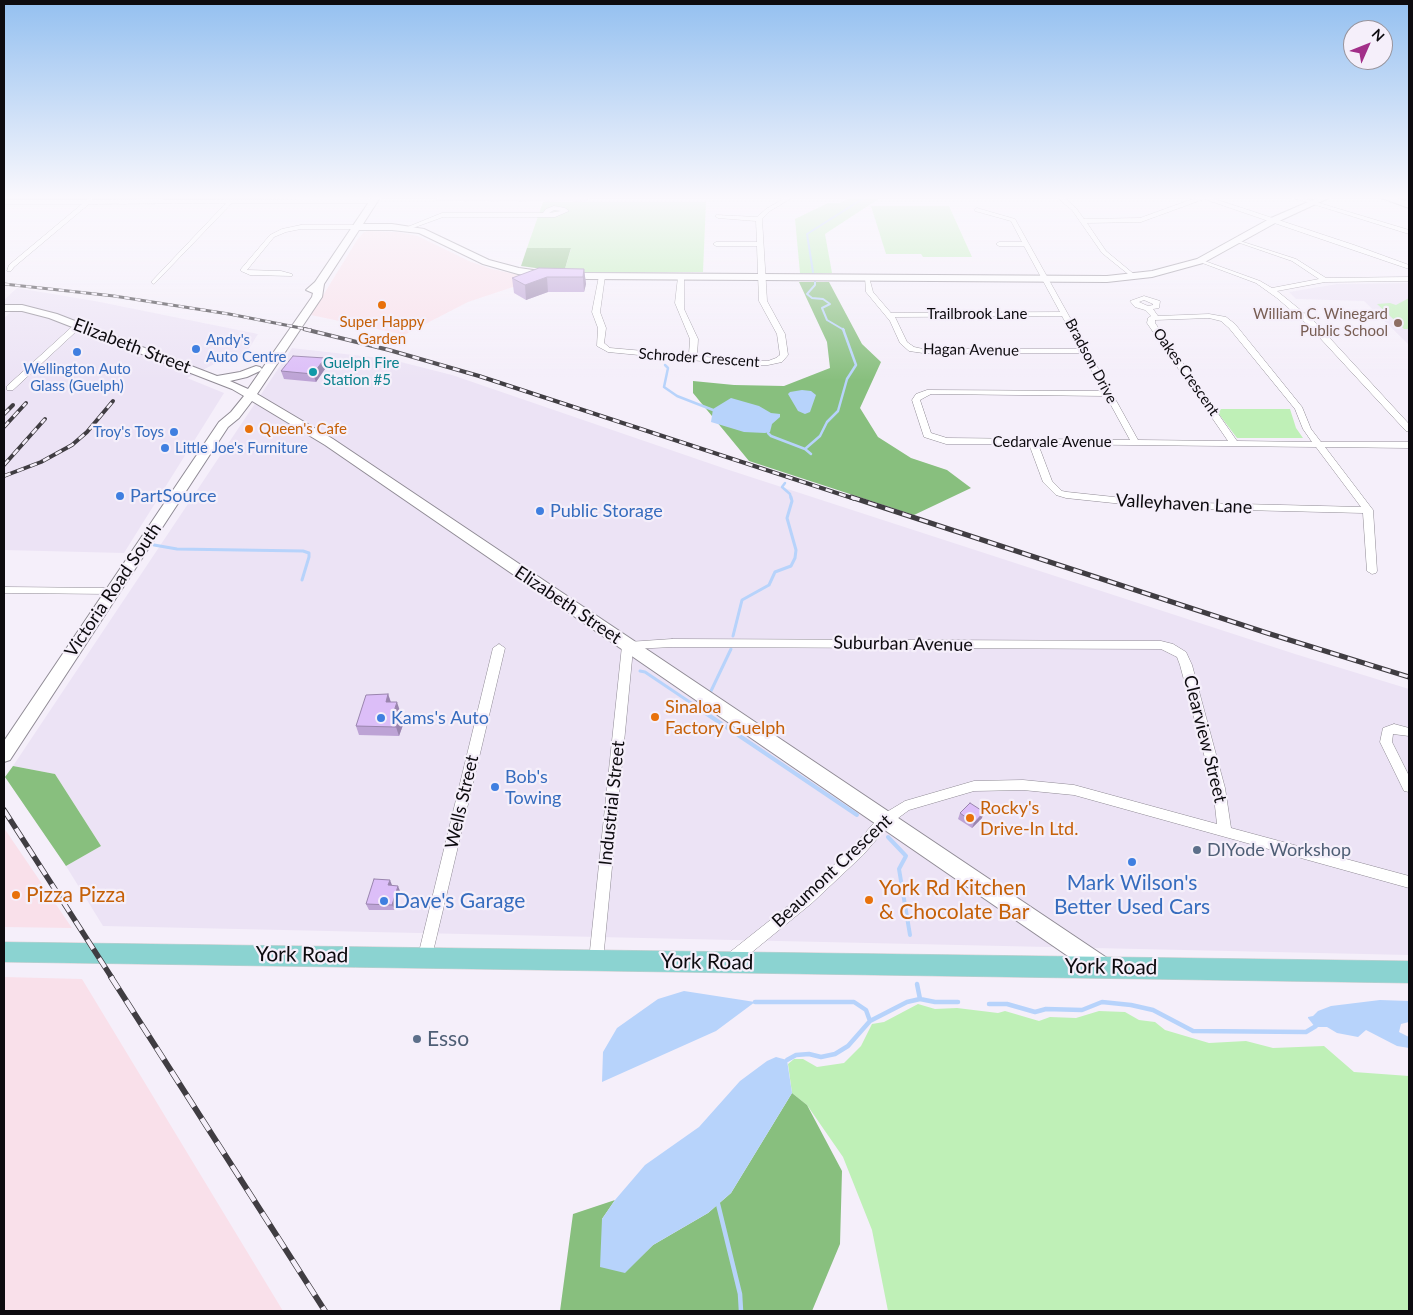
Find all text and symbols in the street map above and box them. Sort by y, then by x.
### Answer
north arrow [1343,20,1393,70]
text: N [1369,25,1388,45]
marker: Super Happy Garden [376,299,388,311]
street label: Trailbrook Lane [927,305,1027,323]
place label: William C. Winegard Public School [1253,305,1388,340]
place label: Super Happy Garden [339,313,425,348]
street label: Elizabeth Street [70,314,194,378]
street label: Bradson Drive [1061,315,1121,407]
marker: William C. Winegard Public School [1392,317,1404,329]
street label: Oakes Crescent [1149,325,1223,419]
place label: Andy's Auto Centre [206,331,287,366]
street label: Hagan Avenue [923,340,1019,360]
marker: Andy's Auto Centre [190,343,202,355]
street label: Schroder Crescent [638,345,760,371]
marker: Wellington Auto Glass (Guelph) [71,346,83,358]
place label: Guelph Fire Station #5 [323,354,399,389]
place label: Wellington Auto Glass (Guelph) [23,360,131,395]
marker: Guelph Fire Station #5 [307,366,319,378]
place label: Queen's Cafe [259,420,347,438]
place label: Troy's Toys [93,423,164,441]
marker: Queen's Cafe [243,423,255,435]
marker: Troy's Toys [168,426,180,438]
street label: Cedarvale Avenue [992,433,1112,451]
place label: Little Joe's Furniture [175,439,308,457]
marker: Little Joe's Furniture [159,442,171,454]
place label: PartSource [130,485,217,507]
marker: PartSource [114,490,126,502]
street label: Valleyhaven Lane [1115,490,1253,518]
place label: Public Storage [550,500,663,522]
marker: Public Storage [534,505,546,517]
street label: Victoria Road South [60,519,166,661]
street label: Elizabeth Street [511,561,625,649]
street label: Suburban Avenue [833,632,973,656]
street label: Clearview Street [1179,673,1231,805]
place label: Sinaloa Factory Guelph [665,696,785,739]
place label: Kams's Auto [391,707,489,729]
marker: Sinaloa Factory Guelph [649,711,661,723]
marker: Kams's Auto [375,712,387,724]
street label: Industrial Street [595,740,629,866]
street label: Wells Street [441,753,483,851]
place label: Bob's Towing [505,766,561,809]
marker: Bob's Towing [489,781,501,793]
place label: Rocky's Drive-In Ltd. [980,797,1078,840]
street label: Beaumont Crescent [768,810,896,932]
marker: Rocky's Drive-In Ltd. [964,812,976,824]
place label: DIYode Workshop [1207,839,1351,861]
marker: DIYode Workshop [1191,844,1203,856]
marker: Mark Wilson's Better Used Cars [1126,856,1138,868]
place label: Mark Wilson's Better Used Cars [1054,870,1210,920]
place label: York Rd Kitchen & Chocolate Bar [879,875,1029,925]
place label: Pizza Pizza [26,882,125,908]
place label: Dave's Garage [394,888,525,914]
marker: Pizza Pizza [10,889,22,901]
marker: York Rd Kitchen & Chocolate Bar [863,894,875,906]
marker: Dave's Garage [378,895,390,907]
street label: York Road [255,942,349,968]
street label: York Road [660,949,754,975]
street label: York Road [1064,954,1158,980]
place label: Esso [427,1026,469,1052]
marker: Esso [411,1033,423,1045]

